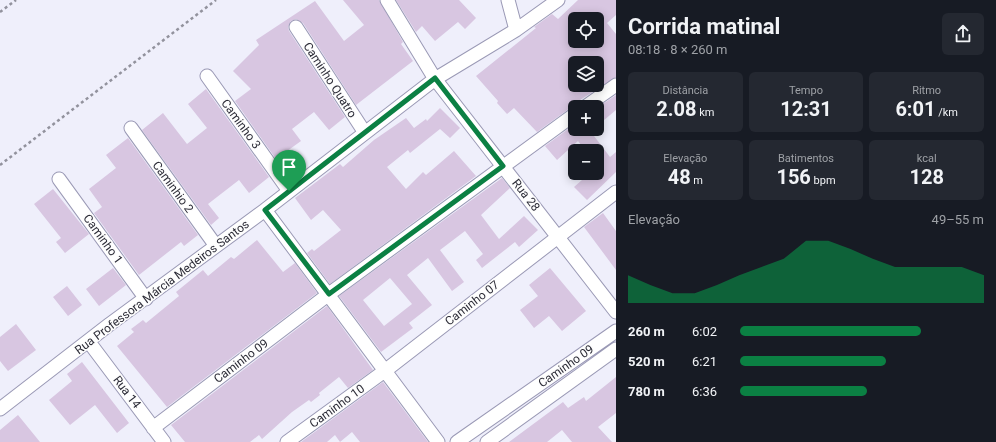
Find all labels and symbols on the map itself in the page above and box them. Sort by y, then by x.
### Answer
street label: Caminho Quatro [300,40,360,120]
street label: Caminho 3 [218,97,264,151]
pin [272,150,306,191]
street label: Caminhio 2 [150,158,197,216]
street label: Rua 28 [509,176,543,214]
street label: Caminho 1 [80,212,126,266]
street label: Rua Professora Márcia Medeiros Santos [72,217,252,357]
street label: Caminho 07 [442,278,502,328]
street label: Caminho 09 [211,336,271,386]
street label: Caminho 09 [536,342,596,390]
street label: Rua 14 [110,373,144,411]
street label: Caminho 10 [307,381,367,431]

